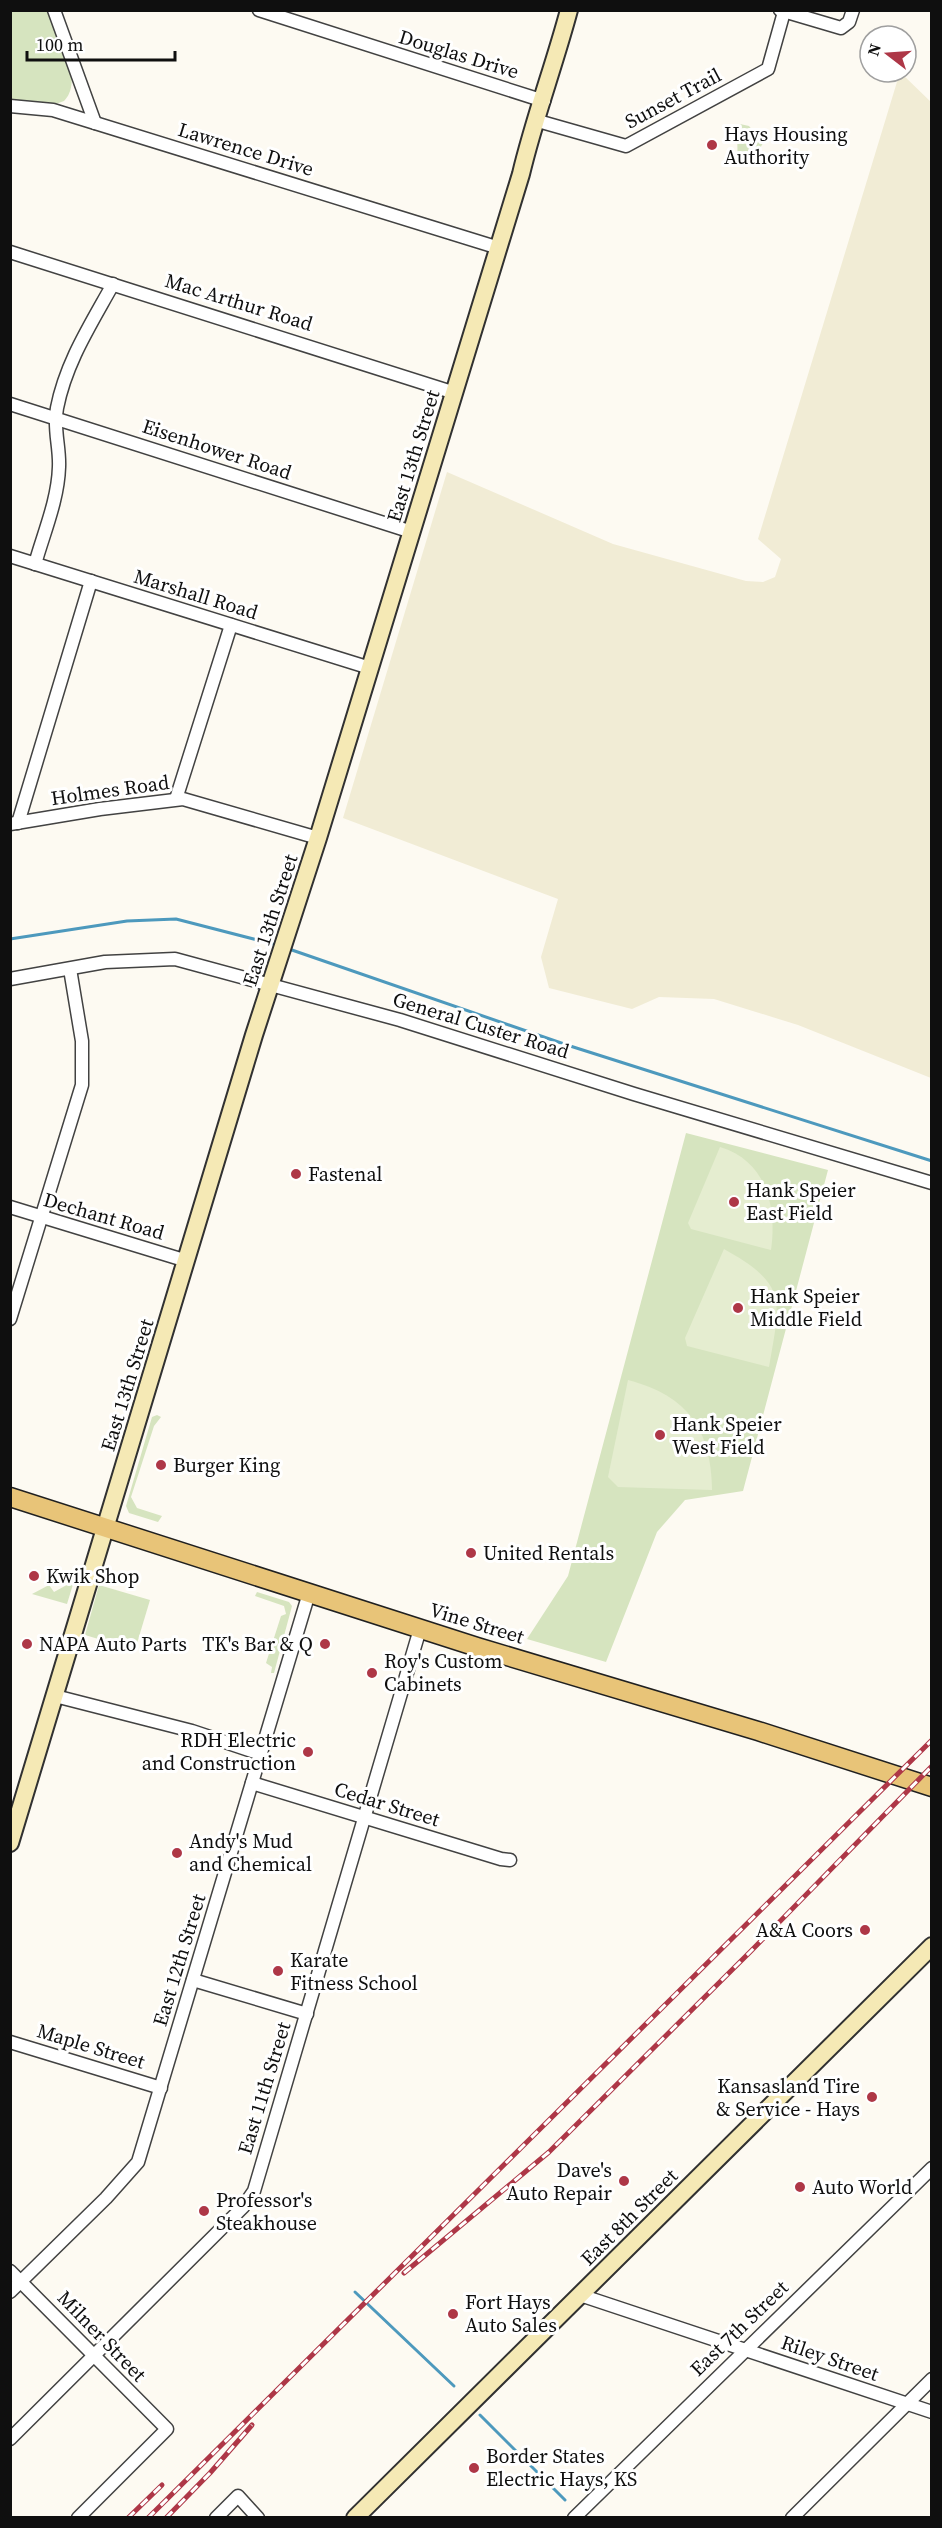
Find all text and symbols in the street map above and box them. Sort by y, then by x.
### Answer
street label: Douglas Drive [396,22,522,86]
scale bar [27,24,176,62]
north arrow [858,24,918,84]
text: 100 m [36,32,83,57]
text: N [861,40,886,58]
street label: Sunset Trail [620,61,726,135]
street label: Lawrence Drive [175,115,317,183]
place label: Hays Housing Authority [724,120,848,171]
marker: Hays Housing Authority [705,138,719,152]
street label: Mac Arthur Road [162,266,317,338]
street label: East 13th Street [380,386,447,526]
street label: Eisenhower Road [139,412,296,487]
street label: Marshall Road [130,562,262,626]
street label: Holmes Road [49,768,172,812]
street label: East 13th Street [236,850,305,989]
street label: General Custer Road [389,985,573,1065]
place label: Fastenal [308,1160,383,1188]
marker: Fastenal [289,1167,303,1181]
place label: Hank Speier East Field [746,1176,856,1227]
street label: Dechant Road [40,1185,168,1247]
marker: Hank Speier East Field [727,1195,741,1209]
place label: Hank Speier Middle Field [750,1282,863,1333]
marker: Hank Speier Middle Field [731,1301,745,1315]
street label: East 13th Street [94,1315,161,1455]
place label: Hank Speier West Field [672,1410,782,1461]
marker: Hank Speier West Field [653,1428,667,1442]
place label: Burger King [173,1451,280,1479]
marker: Burger King [154,1458,168,1472]
place label: United Rentals [483,1539,614,1567]
marker: United Rentals [464,1546,478,1560]
place label: Kwik Shop [46,1562,139,1590]
marker: Kwik Shop [27,1569,41,1583]
street label: Vine Street [426,1595,528,1651]
place label: NAPA Auto Parts [39,1630,187,1658]
place label: TK's Bar & Q [202,1630,313,1658]
marker: NAPA Auto Parts [20,1637,34,1651]
marker: TK's Bar & Q [318,1637,332,1651]
place label: Roy's Custom Cabinets [384,1647,502,1698]
marker: Roy's Custom Cabinets [365,1666,379,1680]
place label: RDH Electric and Construction [142,1726,296,1777]
marker: RDH Electric and Construction [301,1745,315,1759]
street label: Cedar Street [331,1775,444,1833]
place label: Andy's Mud and Chemical [189,1827,312,1878]
marker: Andy's Mud and Chemical [170,1846,184,1860]
street label: East 12th Street [146,1890,213,2030]
place label: A&A Coors [756,1916,853,1944]
marker: A&A Coors [858,1923,872,1937]
place label: Karate Fitness School [290,1946,418,1997]
marker: Karate Fitness School [271,1964,285,1978]
street label: Maple Street [34,2016,149,2076]
street label: East 11th Street [231,2018,298,2158]
place label: Kansasland Tire & Service - Hays [716,2072,860,2123]
marker: Kansasland Tire & Service - Hays [865,2090,879,2104]
place label: Dave's Auto Repair [506,2156,613,2207]
street label: East 8th Street [574,2162,684,2272]
place label: Auto World [812,2173,913,2201]
marker: Dave's Auto Repair [617,2174,631,2188]
marker: Auto World [793,2180,807,2194]
place label: Professor's Steakhouse [216,2186,317,2237]
marker: Professor's Steakhouse [197,2204,211,2218]
street label: East 7th Street [684,2273,795,2382]
street label: Milner Street [51,2284,153,2388]
place label: Fort Hays Auto Sales [465,2288,557,2339]
marker: Fort Hays Auto Sales [446,2307,460,2321]
street label: Riley Street [777,2328,883,2388]
place label: Border States Electric Hays, KS [486,2442,637,2493]
marker: Border States Electric Hays, KS [467,2461,481,2475]

